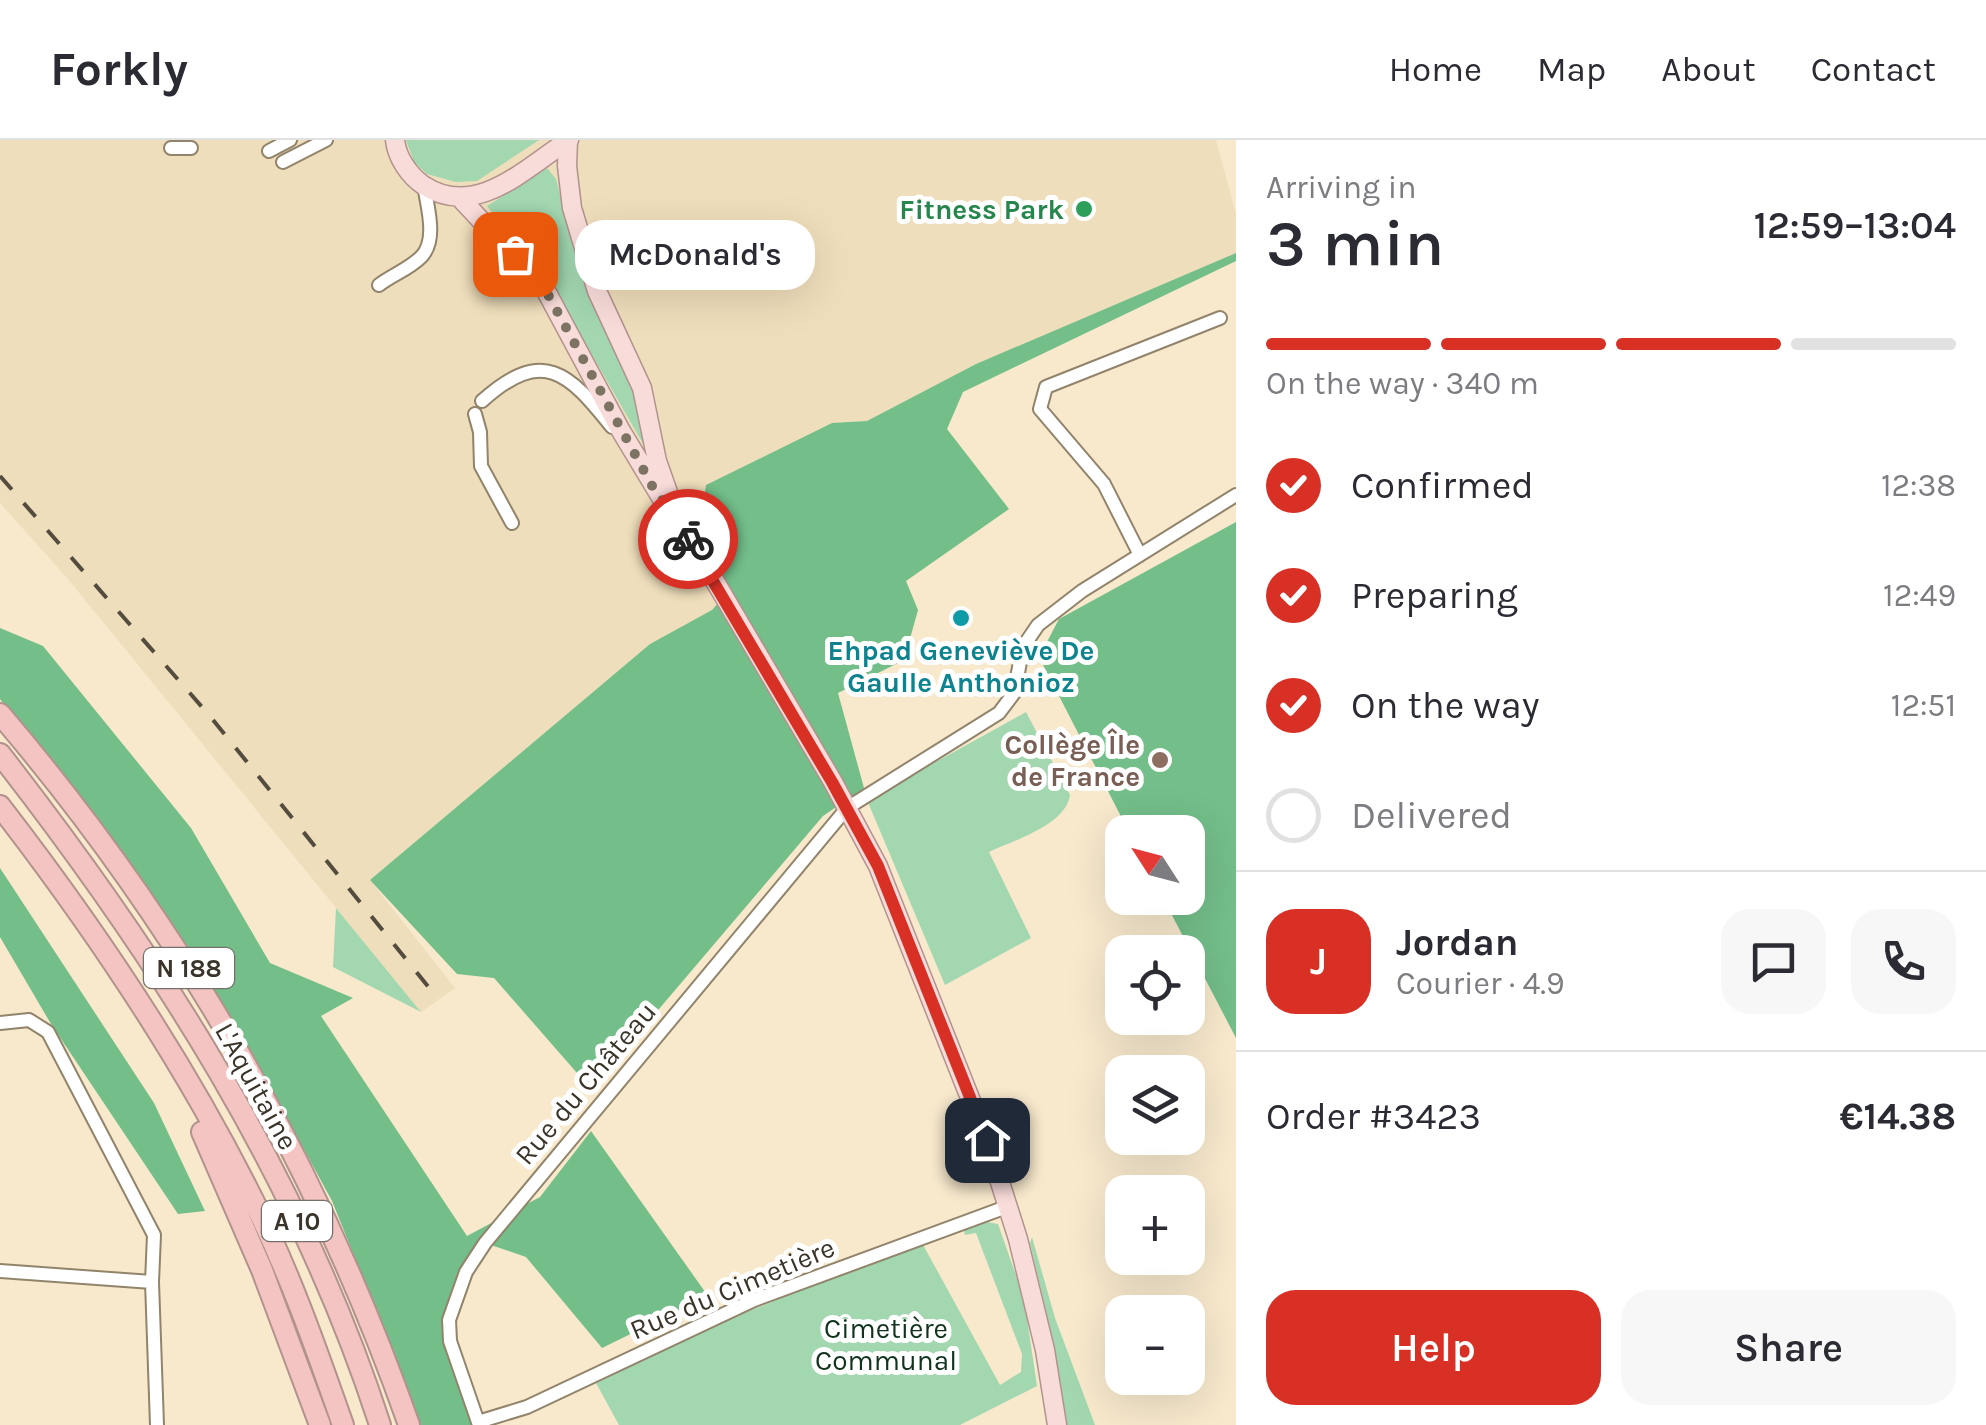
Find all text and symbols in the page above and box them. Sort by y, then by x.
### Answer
text: Forkly [50,41,188,97]
text: Home [1389,49,1482,90]
text: Map [1537,49,1606,90]
text: About [1661,49,1756,90]
text: Contact [1811,49,1936,90]
text: Arriving in [1266,169,1417,206]
place label: Fitness Park [899,193,1064,226]
marker: Fitness Park [1073,198,1095,220]
text: 12:59–13:04 [1754,203,1956,248]
text: 3 min [1266,205,1444,281]
pin [473,212,558,297]
callout: McDonald's [575,219,815,289]
icon: bag [488,227,543,282]
text: McDonald's [608,236,782,273]
text: On the way · 340 m [1266,365,1539,402]
icon: check [1266,458,1321,513]
text: Confirmed [1351,463,1534,508]
text: 12:38 [1881,467,1956,504]
courier [638,489,738,589]
icon: bike [661,512,716,567]
icon: check [1266,568,1321,623]
text: Preparing [1351,573,1518,618]
text: 12:49 [1883,577,1956,614]
marker: Ehpad Geneviève De Gaulle Anthonioz [950,607,972,629]
place label: Ehpad Geneviève De Gaulle Anthonioz [828,634,1094,699]
icon: check [1266,678,1321,733]
text: On the way [1351,683,1539,728]
text: 12:51 [1891,687,1956,724]
place label: Collège Île de France [1004,727,1140,793]
marker: Collège Île de France [1149,749,1171,771]
text: Delivered [1351,793,1512,838]
north arrow [1105,815,1205,915]
map controls [1105,815,1205,1395]
button: chat [1721,909,1826,1014]
button: phone [1851,909,1956,1014]
text: Jordan [1396,920,1519,965]
button: locate [1105,935,1205,1035]
text: J [1310,939,1327,984]
road number: N 188 [144,948,234,988]
text: Courier · 4.9 [1396,965,1565,1002]
street label: Rue du Château [508,995,663,1171]
street label: L'Aquitaine [208,1017,305,1156]
button: layers [1105,1055,1205,1155]
text: Order #3423 [1266,1094,1481,1139]
text: €14.38 [1839,1094,1956,1139]
pin [945,1098,1030,1183]
icon: home [960,1113,1015,1168]
button: + [1105,1175,1205,1275]
road number: A 10 [262,1201,332,1241]
street label: Rue du Cimetière [625,1230,840,1346]
button: Help [1266,1290,1601,1405]
button: Share [1621,1290,1956,1405]
button: − [1105,1295,1205,1395]
park label: Cimetière Communal [815,1312,957,1377]

